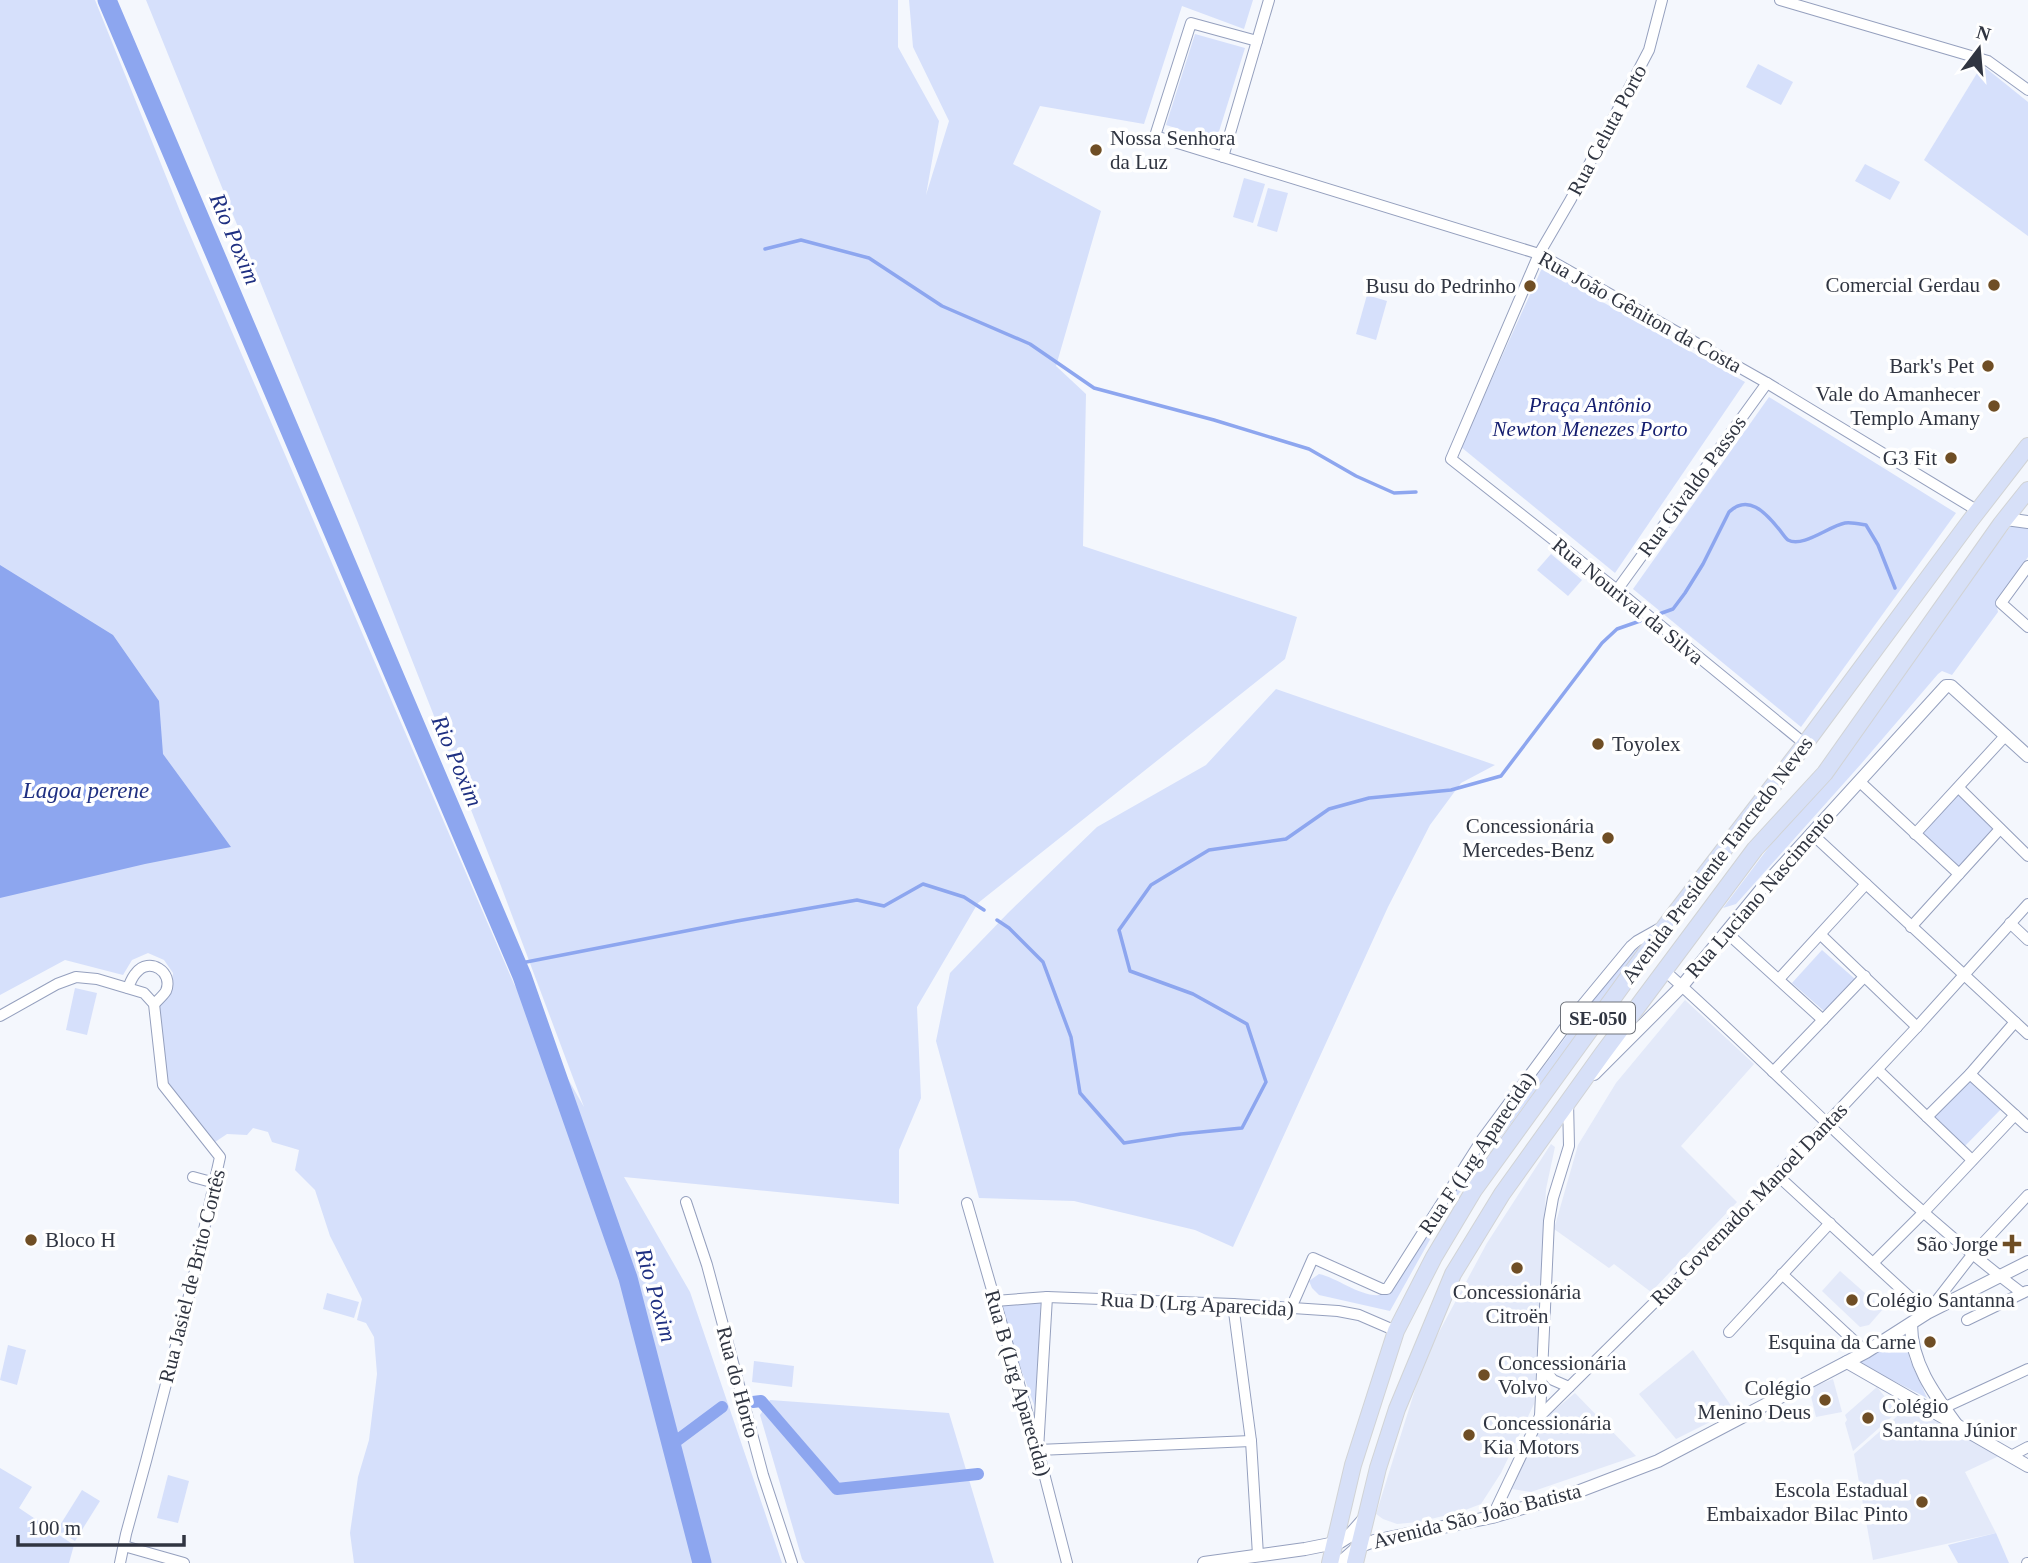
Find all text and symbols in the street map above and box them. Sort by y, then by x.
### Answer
north arrow [1944,14,2014,84]
text: N [1974,21,1993,45]
street label: Rua Celuta Porto [1562,61,1652,199]
place label: Nossa Senhora da Luz [1110,126,1236,174]
marker: Nossa Senhora da Luz [1088,142,1104,158]
water label: Rio Poxim [204,189,265,288]
street label: Rua João Gêniton da Costa [1534,246,1746,378]
place label: Comercial Gerdau [1825,273,1980,297]
place label: Busu do Pedrinho [1365,274,1516,298]
marker: Comercial Gerdau [1986,277,2002,293]
marker: Busu do Pedrinho [1522,278,1538,294]
place label: Bark's Pet [1889,354,1974,378]
marker: Bark's Pet [1980,358,1996,374]
place label: Vale do Amanhecer Templo Amany [1816,382,1980,430]
park label: Praça Antônio Newton Menezes Porto [1492,393,1687,441]
marker: Vale do Amanhecer Templo Amany [1986,398,2002,414]
street label: Rua Givaldo Passos [1633,411,1751,561]
place label: G3 Fit [1883,446,1937,470]
marker: G3 Fit [1943,450,1959,466]
street label: Rua Nourival da Silva [1548,533,1709,670]
water label: Rio Poxim [426,711,487,810]
place label: Toyolex [1612,732,1681,756]
street label: Avenida Presidente Tancredo Neves [1616,732,1818,988]
marker: Toyolex [1590,736,1606,752]
water label: Lagoa perene [22,778,149,803]
street label: Rua Luciano Nascimento [1681,806,1839,982]
place label: Concessionária Mercedes-Benz [1462,814,1595,862]
marker: Concessionária Mercedes-Benz [1600,830,1616,846]
road number: SE-050 [1561,1002,1635,1034]
street label: Rua F (Lrg Aparecida) [1414,1067,1540,1239]
street label: Rua Governador Manoel Dantas [1646,1098,1852,1310]
street label: Rua Jasiel de Brito Cortês [154,1167,230,1385]
place label: Bloco H [45,1228,116,1252]
marker: Bloco H [23,1232,39,1248]
place label: São Jorge [1916,1232,1998,1256]
marker: São Jorge [2004,1236,2020,1252]
water label: Rio Poxim [630,1244,681,1345]
marker: Concessionária Citroën [1509,1260,1525,1276]
place label: Concessionária Citroën [1453,1280,1582,1328]
street label: Rua B (Lrg Aparecida) [980,1287,1056,1479]
street label: Rua D (Lrg Aparecida) [1100,1287,1294,1321]
place label: Colégio Santanna [1866,1288,2015,1312]
marker: Colégio Santanna [1844,1292,1860,1308]
street label: Rua do Horto [712,1324,764,1440]
place label: Esquina da Carne [1768,1330,1916,1354]
marker: Esquina da Carne [1922,1334,1938,1350]
place label: Concessionária Volvo [1498,1351,1627,1399]
marker: Concessionária Volvo [1476,1367,1492,1383]
place label: Colégio Menino Deus [1697,1376,1811,1424]
marker: Colégio Menino Deus [1817,1392,1833,1408]
place label: Colégio Santanna Júnior [1882,1394,2017,1442]
marker: Colégio Santanna Júnior [1860,1410,1876,1426]
place label: Concessionária Kia Motors [1483,1411,1612,1459]
marker: Concessionária Kia Motors [1461,1427,1477,1443]
street label: Avenida São João Batista [1370,1478,1584,1553]
place label: Escola Estadual Embaixador Bilac Pinto [1706,1478,1908,1526]
marker: Escola Estadual Embaixador Bilac Pinto [1914,1494,1930,1510]
scale bar [18,1504,184,1548]
text: 100 m [28,1516,81,1540]

